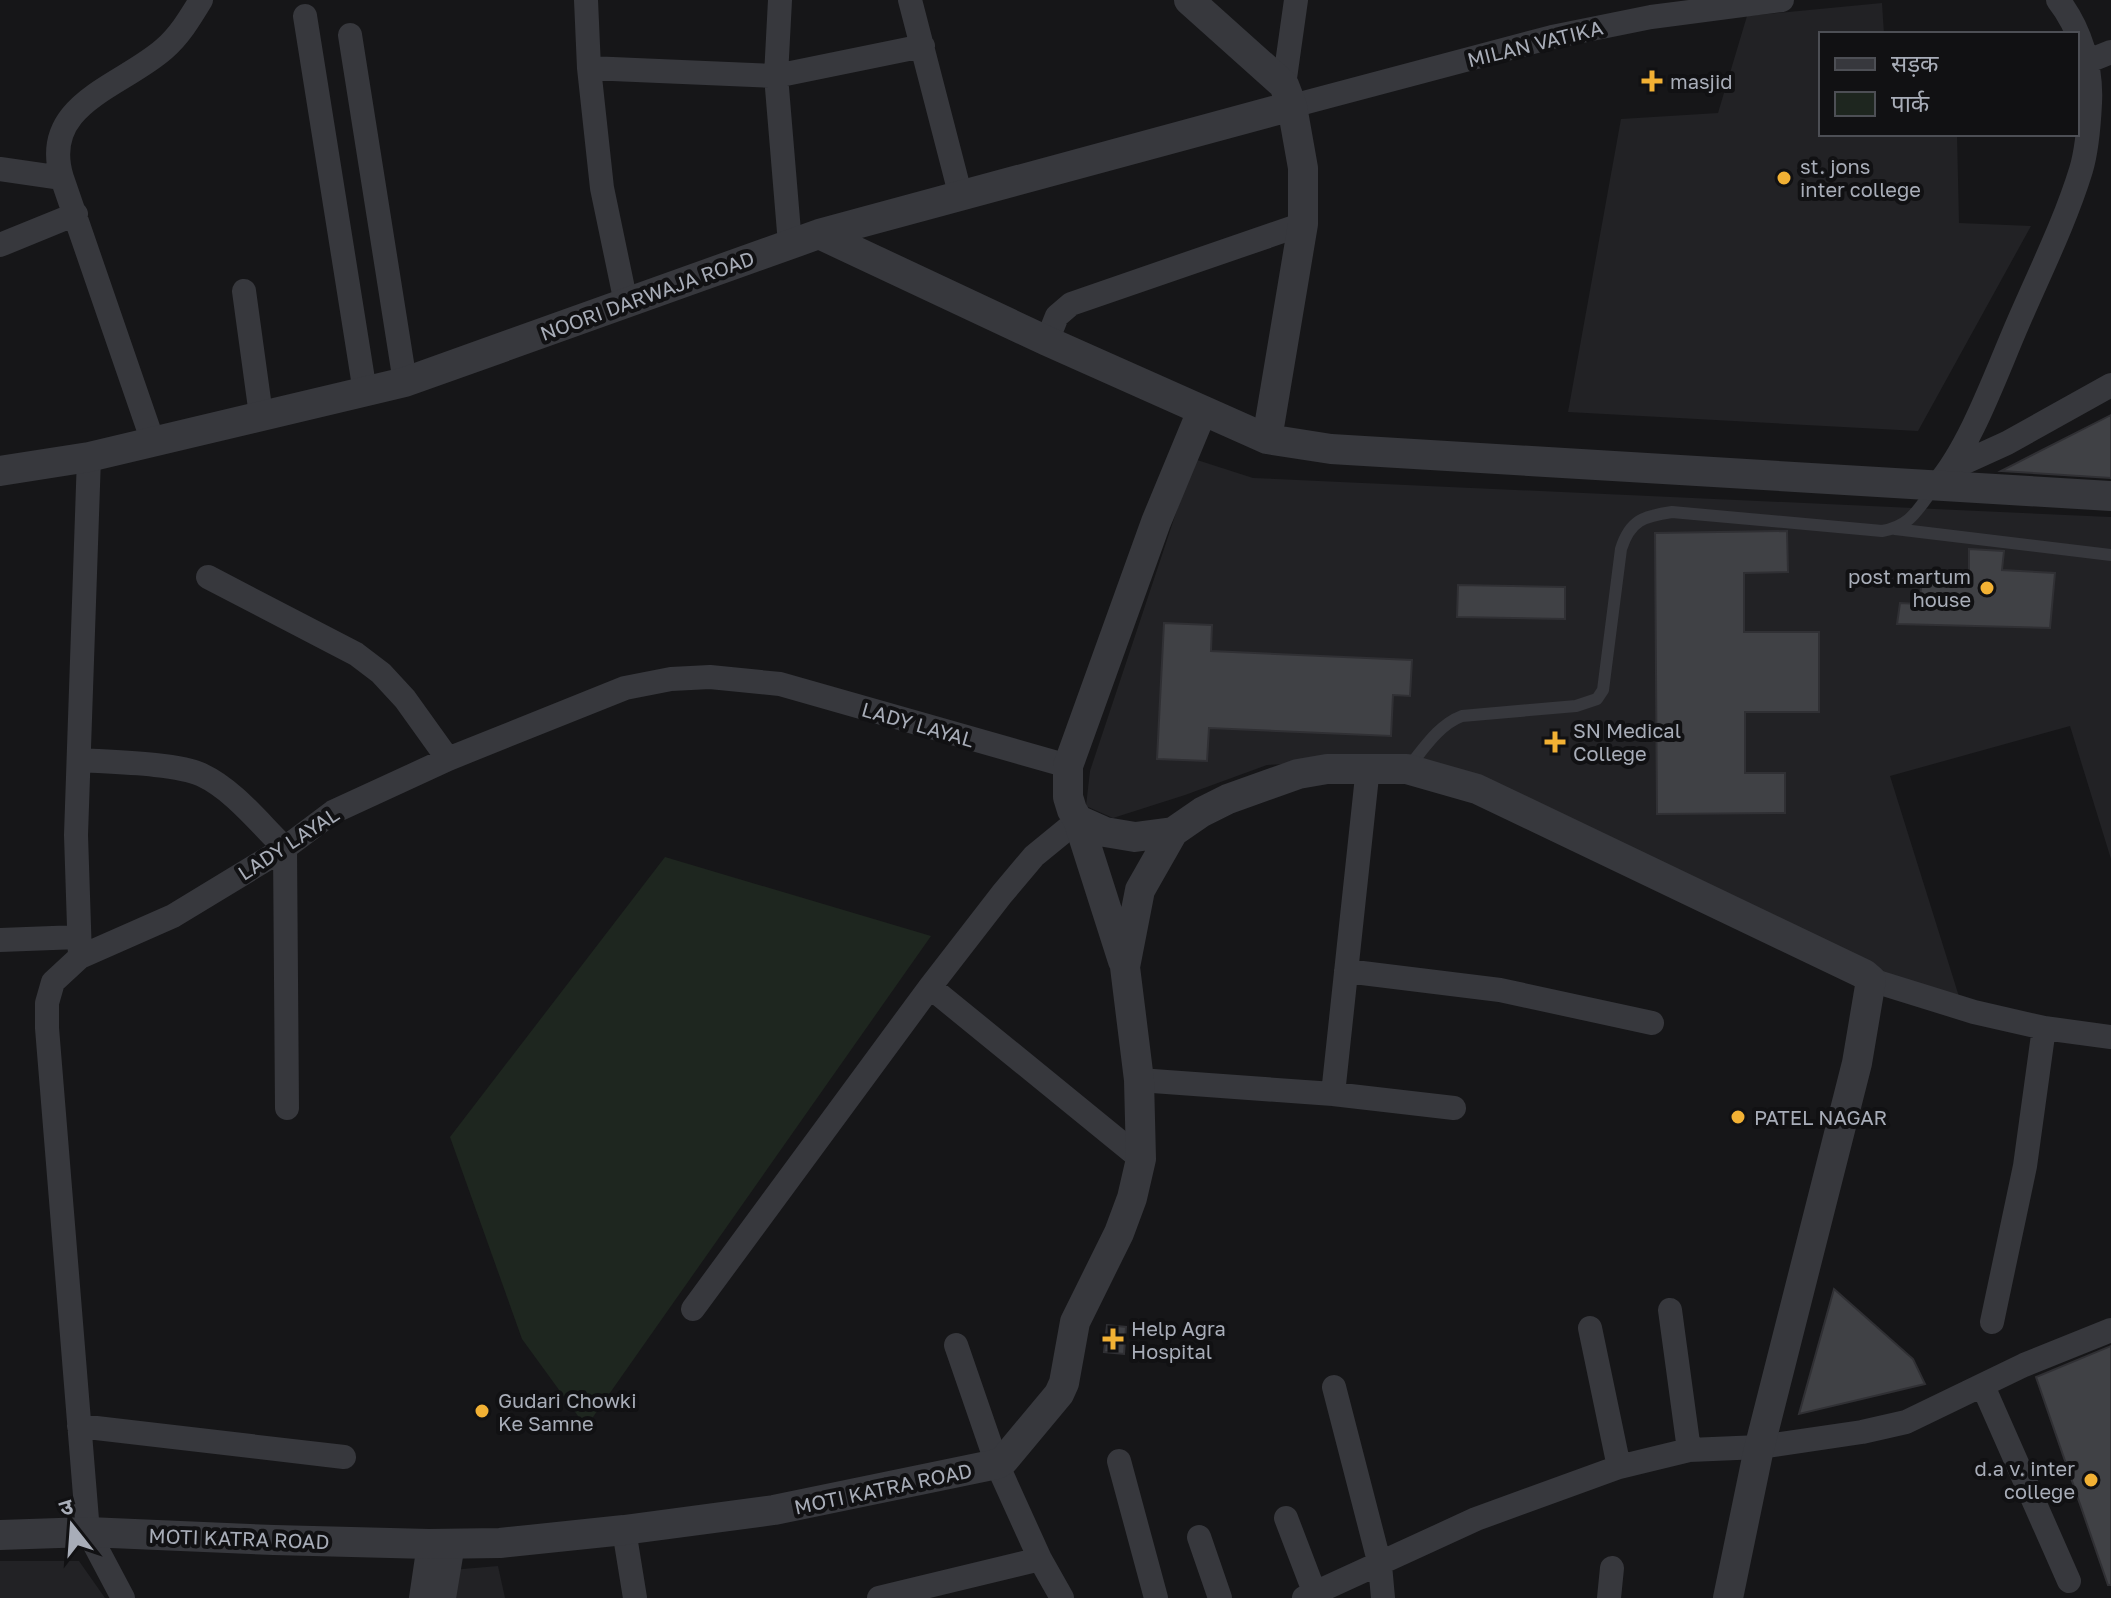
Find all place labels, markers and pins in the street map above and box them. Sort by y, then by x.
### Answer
place label: masjid [1670,69,1733,93]
marker: masjid [1641,70,1663,92]
place label: st. jons inter college [1800,154,1921,201]
marker: st. jons inter college [1775,169,1793,187]
place label: post martum house [1848,564,1971,611]
marker: post martum house [1978,579,1996,597]
place label: SN Medical College [1573,718,1681,765]
marker: SN Medical College [1544,731,1566,753]
place label: PATEL NAGAR [1754,1105,1887,1129]
marker: PATEL NAGAR [1729,1108,1747,1126]
place label: Help Agra Hospital [1131,1316,1226,1363]
marker: Help Agra Hospital [1102,1328,1124,1350]
place label: Gudari Chowki Ke Samne [498,1388,637,1435]
marker: Gudari Chowki Ke Samne [473,1402,491,1420]
place label: d.a v. inter college [1975,1456,2075,1503]
marker: d.a v. inter college [2082,1471,2100,1489]

